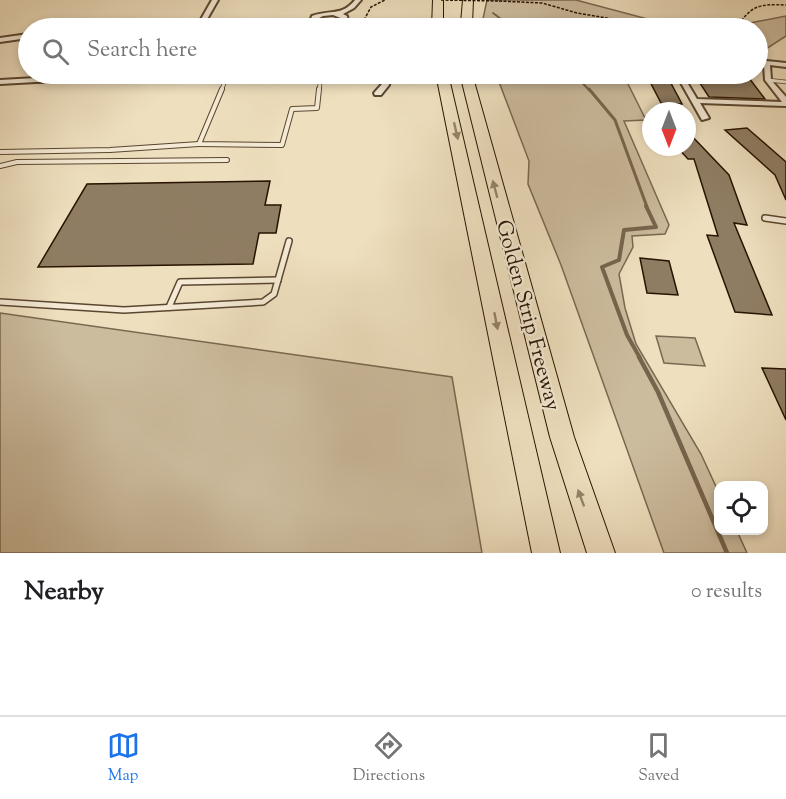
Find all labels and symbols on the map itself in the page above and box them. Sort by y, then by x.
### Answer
north arrow [642,102,696,156]
one-way arrow [451,121,461,140]
one-way arrow [490,180,500,198]
street label: Golden Strip Freeway [487,217,567,415]
one-way arrow [491,312,501,331]
one-way arrow [576,489,586,507]

